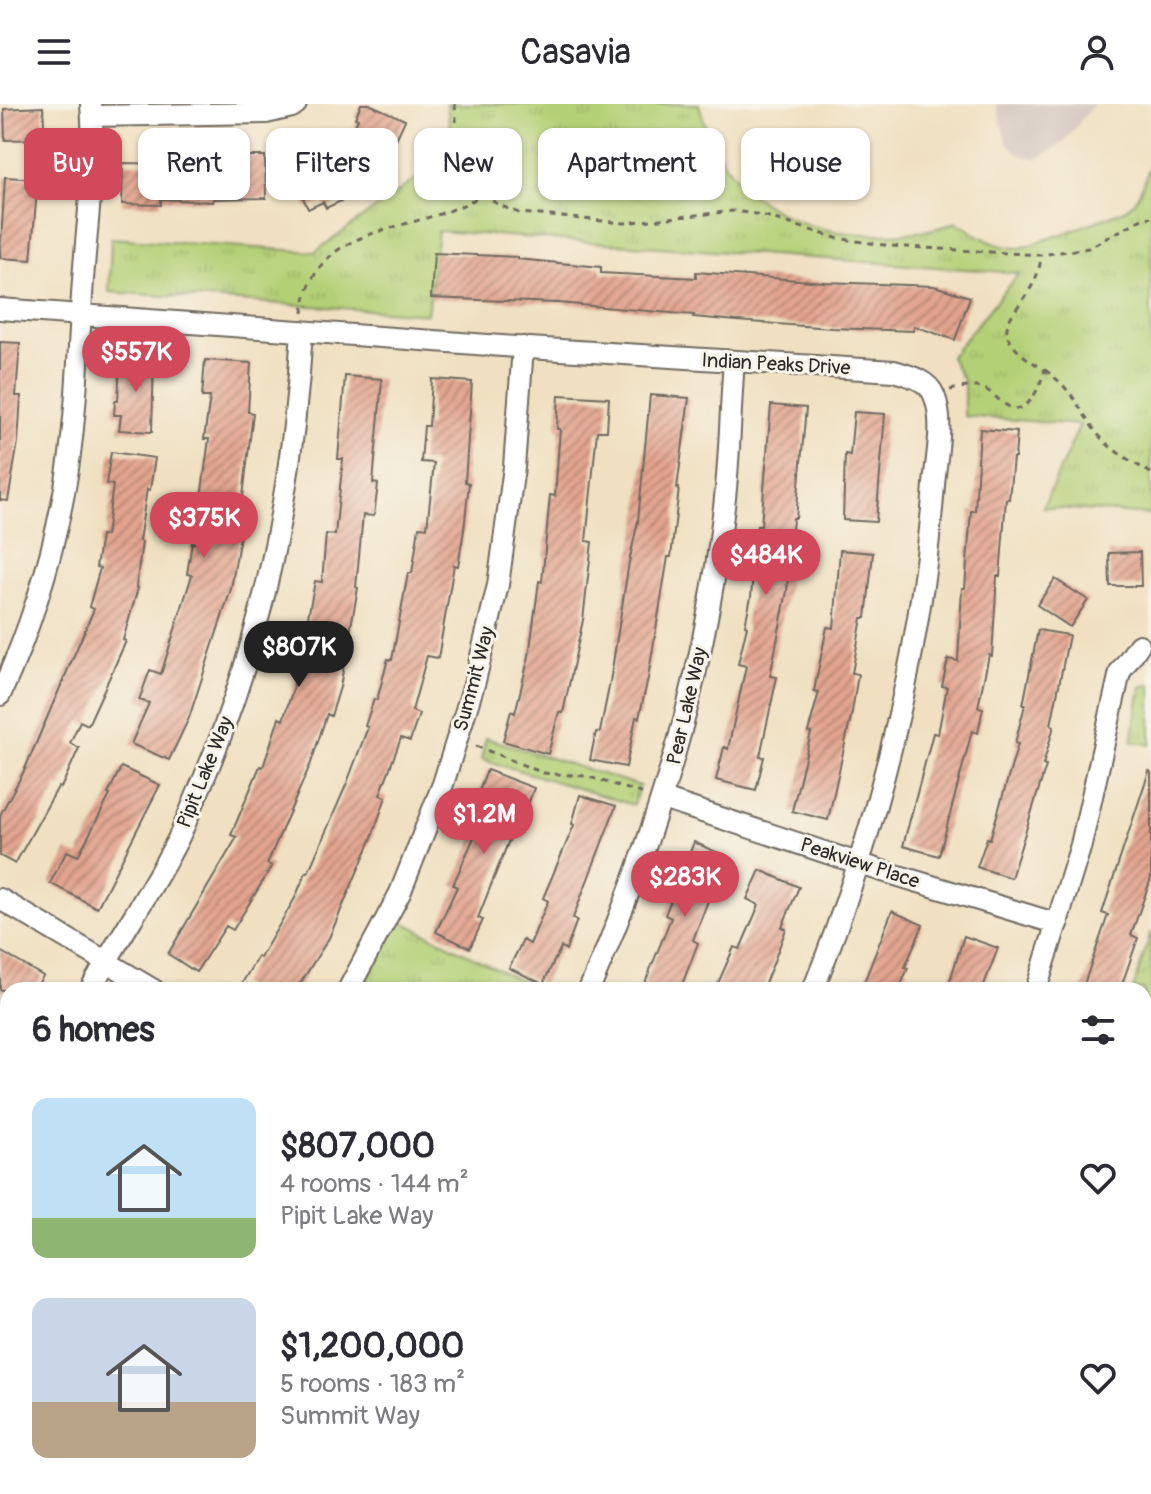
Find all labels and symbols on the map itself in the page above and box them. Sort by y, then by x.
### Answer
pin: $557K [80,326,192,394]
street label: Indian Peaks Drive [701,348,851,380]
pin: $375K [148,492,260,560]
pin: $484K [710,529,822,597]
pin: $807K [243,621,355,689]
street label: Summit Way [448,623,500,734]
street label: Pear Lake Way [661,644,713,767]
street label: Pipit Lake Way [171,712,239,831]
pin: $1.2M [428,788,540,856]
street label: Peakview Place [797,832,923,894]
pin: $283K [629,851,741,919]

